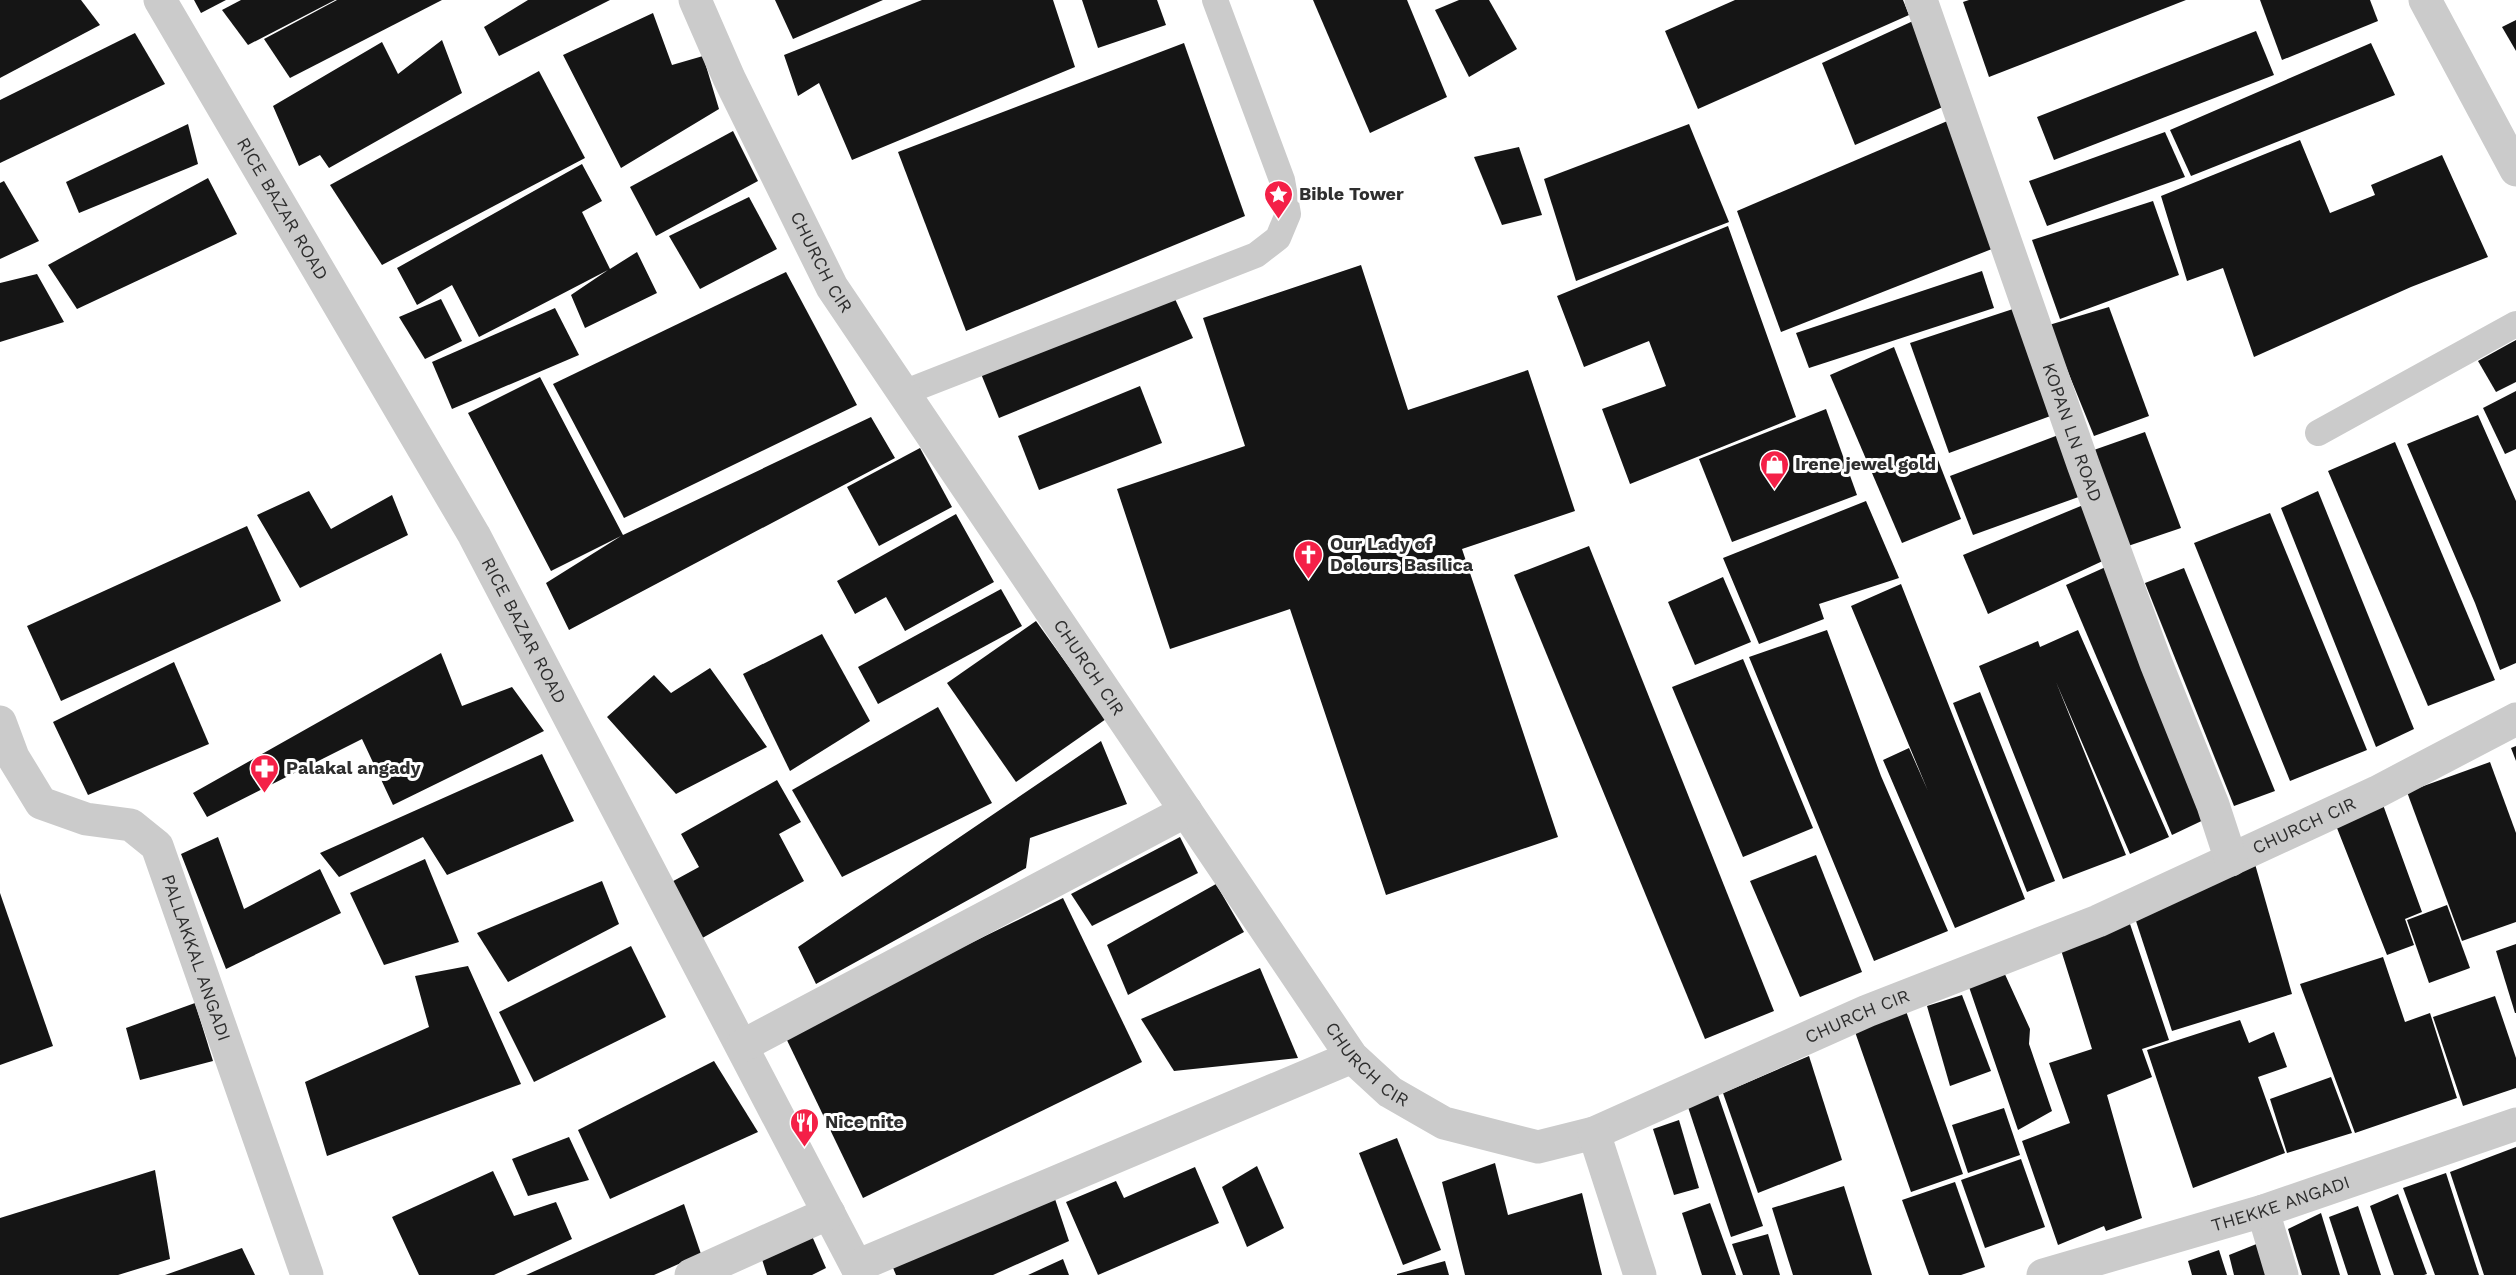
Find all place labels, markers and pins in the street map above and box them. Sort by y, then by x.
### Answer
place icon: Bible Tower [1262,178,1294,220]
place label: Bible Tower [1299,183,1404,204]
shop icon: Irene jewel gold [1758,448,1790,490]
place label: Irene jewel gold [1795,453,1936,474]
place label: Our Lady of Dolours Basilica [1330,533,1474,575]
church icon: Our Lady of Dolours Basilica [1293,538,1325,580]
pharmacy icon: Palakal angady [249,752,281,794]
place label: Palakal angady [286,757,422,778]
restaurant icon: Nice nite [788,1106,820,1148]
place label: Nice nite [825,1111,904,1132]

